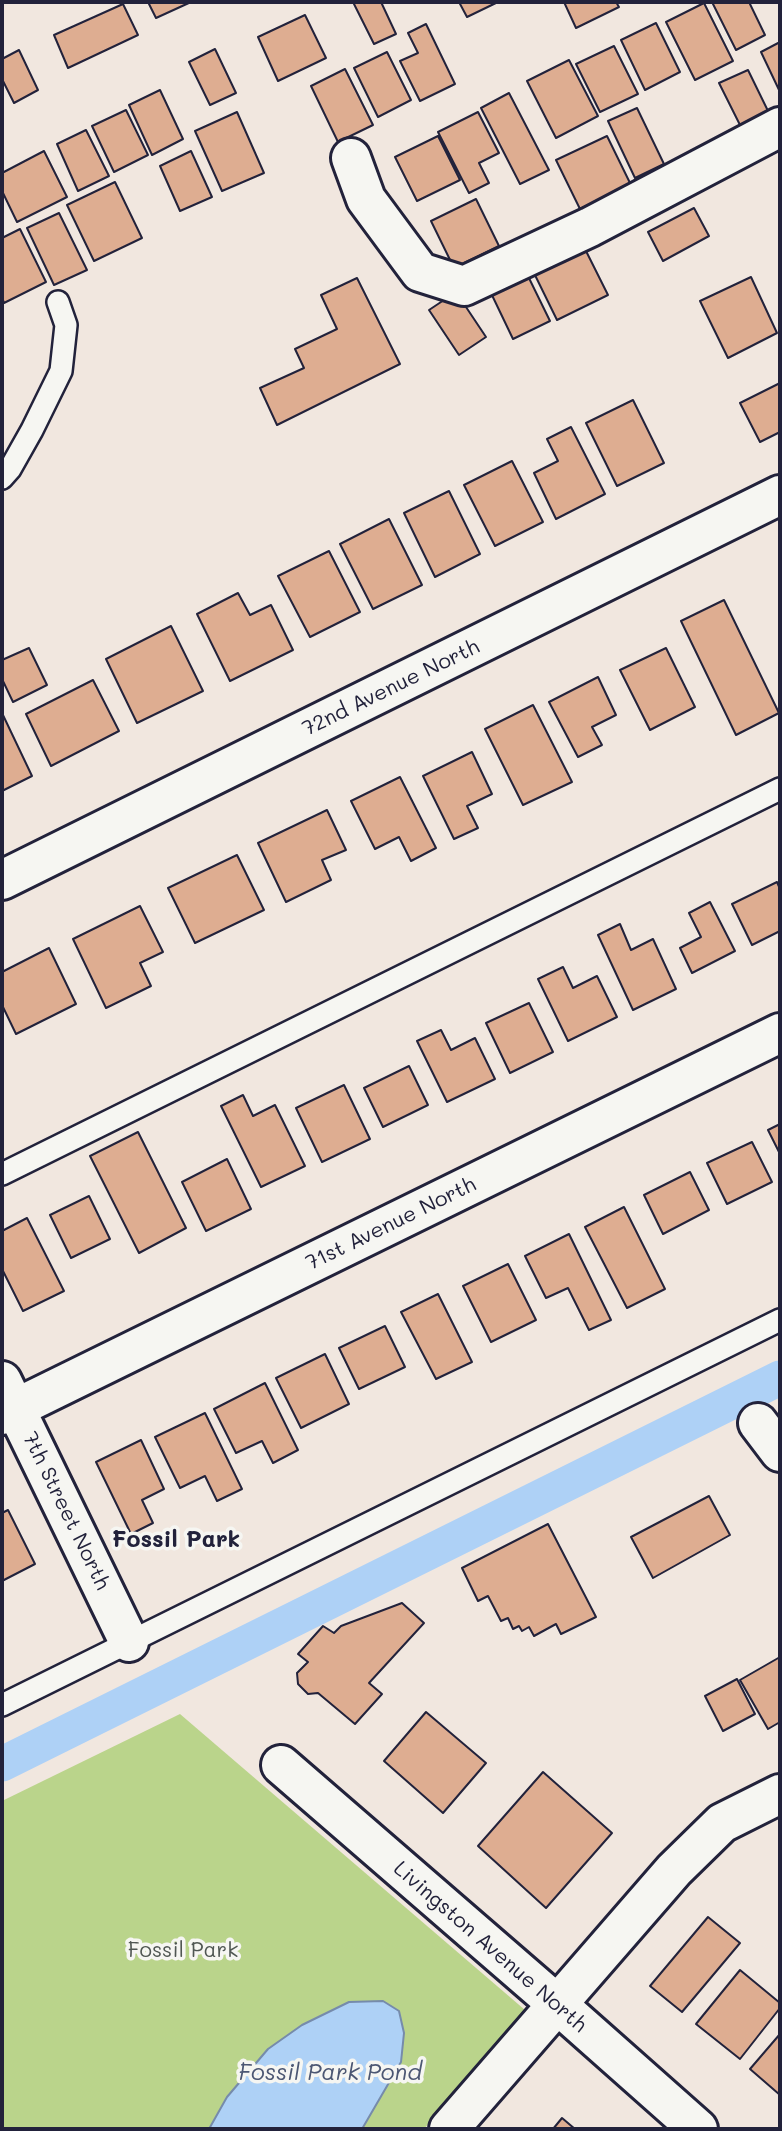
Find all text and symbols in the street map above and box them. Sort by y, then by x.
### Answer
street label: 72nd Avenue North [298,634,484,742]
street label: 71st Avenue North [302,1172,480,1276]
street label: 7th Street North [17,1428,115,1594]
district label: Fossil Park [112,1526,240,1554]
street label: Livingston Avenue North [388,1856,592,2038]
park label: Fossil Park [128,1938,238,1964]
water label: Fossil Park Pond [238,2059,422,2087]

